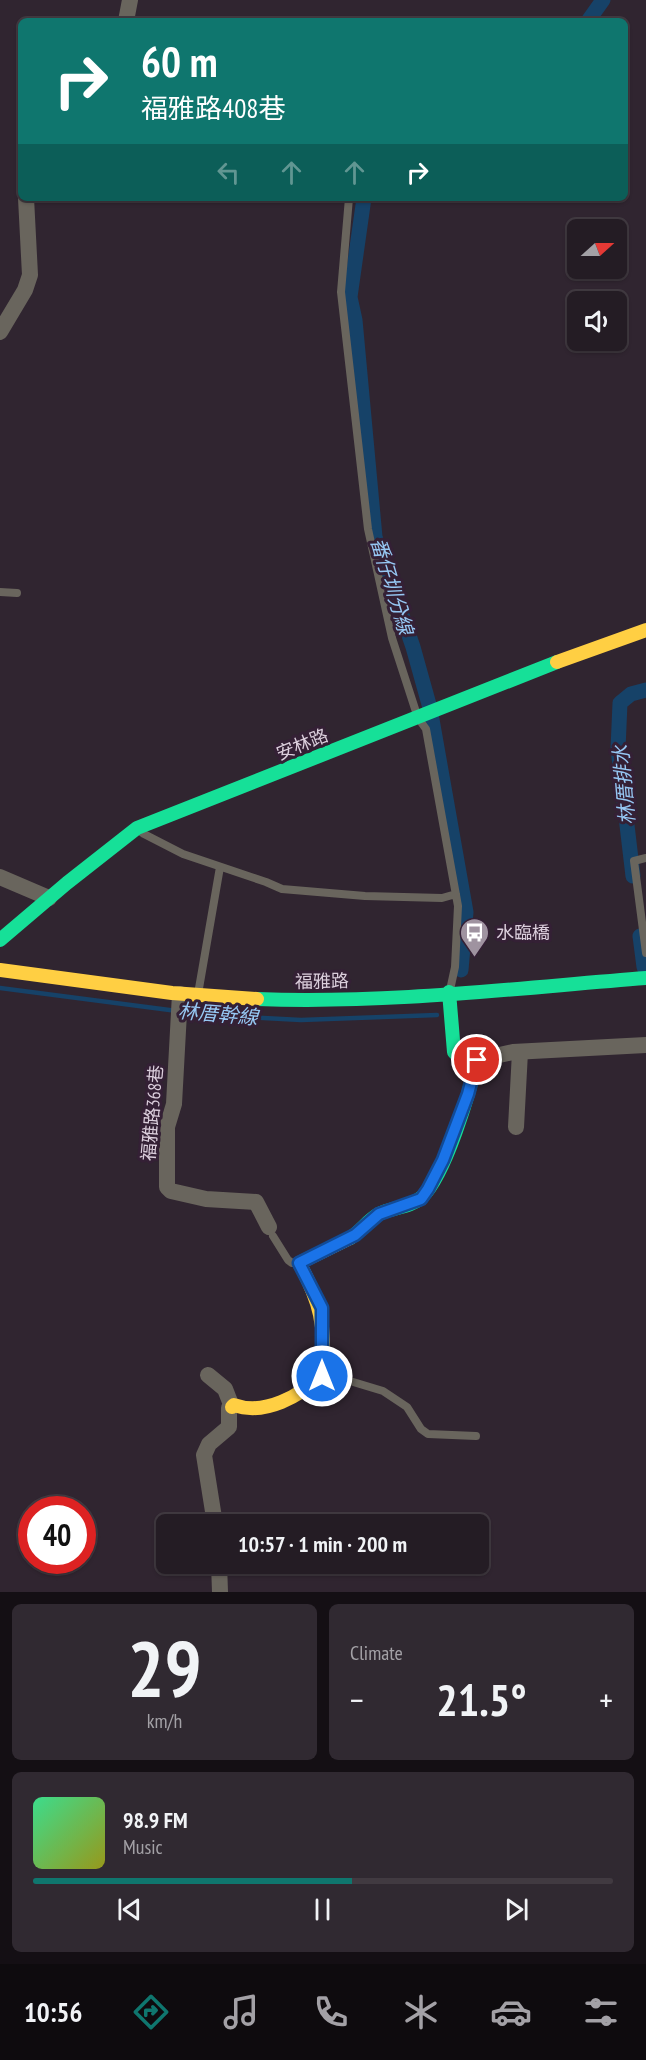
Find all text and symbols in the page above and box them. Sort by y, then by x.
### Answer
text: 60 m [141,34,218,89]
icon: right [42,42,120,120]
text: 福雅路408巷 [141,91,285,125]
icon: left [212,156,245,189]
icon: ahead [275,156,308,189]
icon: ahead [338,156,371,189]
icon: right [401,156,434,189]
north arrow [567,219,627,279]
map controls [567,219,627,351]
button: sound [567,291,627,351]
water label: 番仔圳分線 [365,534,420,640]
street label: 安林路 [273,723,331,765]
water label: 林厝排水 [607,743,640,826]
bus stop icon: 水臨橋 [459,916,491,958]
place label: 水臨橋 [496,921,550,944]
street label: 福雅路 [295,969,349,993]
water label: 林厝幹線 [177,998,261,1031]
pin [451,1034,502,1085]
icon: arrive [460,1043,493,1076]
street label: 福雅路368巷 [136,1064,168,1162]
position arrow [290,1344,354,1408]
speed limit sign: 40 [18,1496,96,1574]
text: 10:57 · 1 min · 200 m [238,1530,407,1558]
text: 29 [127,1618,202,1719]
text: Climate [350,1640,403,1666]
text: 21.5° [436,1670,527,1728]
text: − [350,1678,364,1721]
text: + [599,1678,613,1721]
text: km/h [147,1708,182,1734]
text: 98.9 FM [123,1806,188,1834]
text: Music [123,1834,163,1860]
icon: previous [113,1893,146,1926]
icon: pause [306,1893,339,1926]
icon: next [500,1893,533,1926]
icon: directions [130,1991,172,2033]
icon: music [220,1991,262,2033]
icon: phone [310,1991,352,2033]
icon: climate [400,1991,442,2033]
icon: car [490,1991,532,2033]
icon: filters [580,1991,622,2033]
text: 10:56 [24,1995,82,2029]

